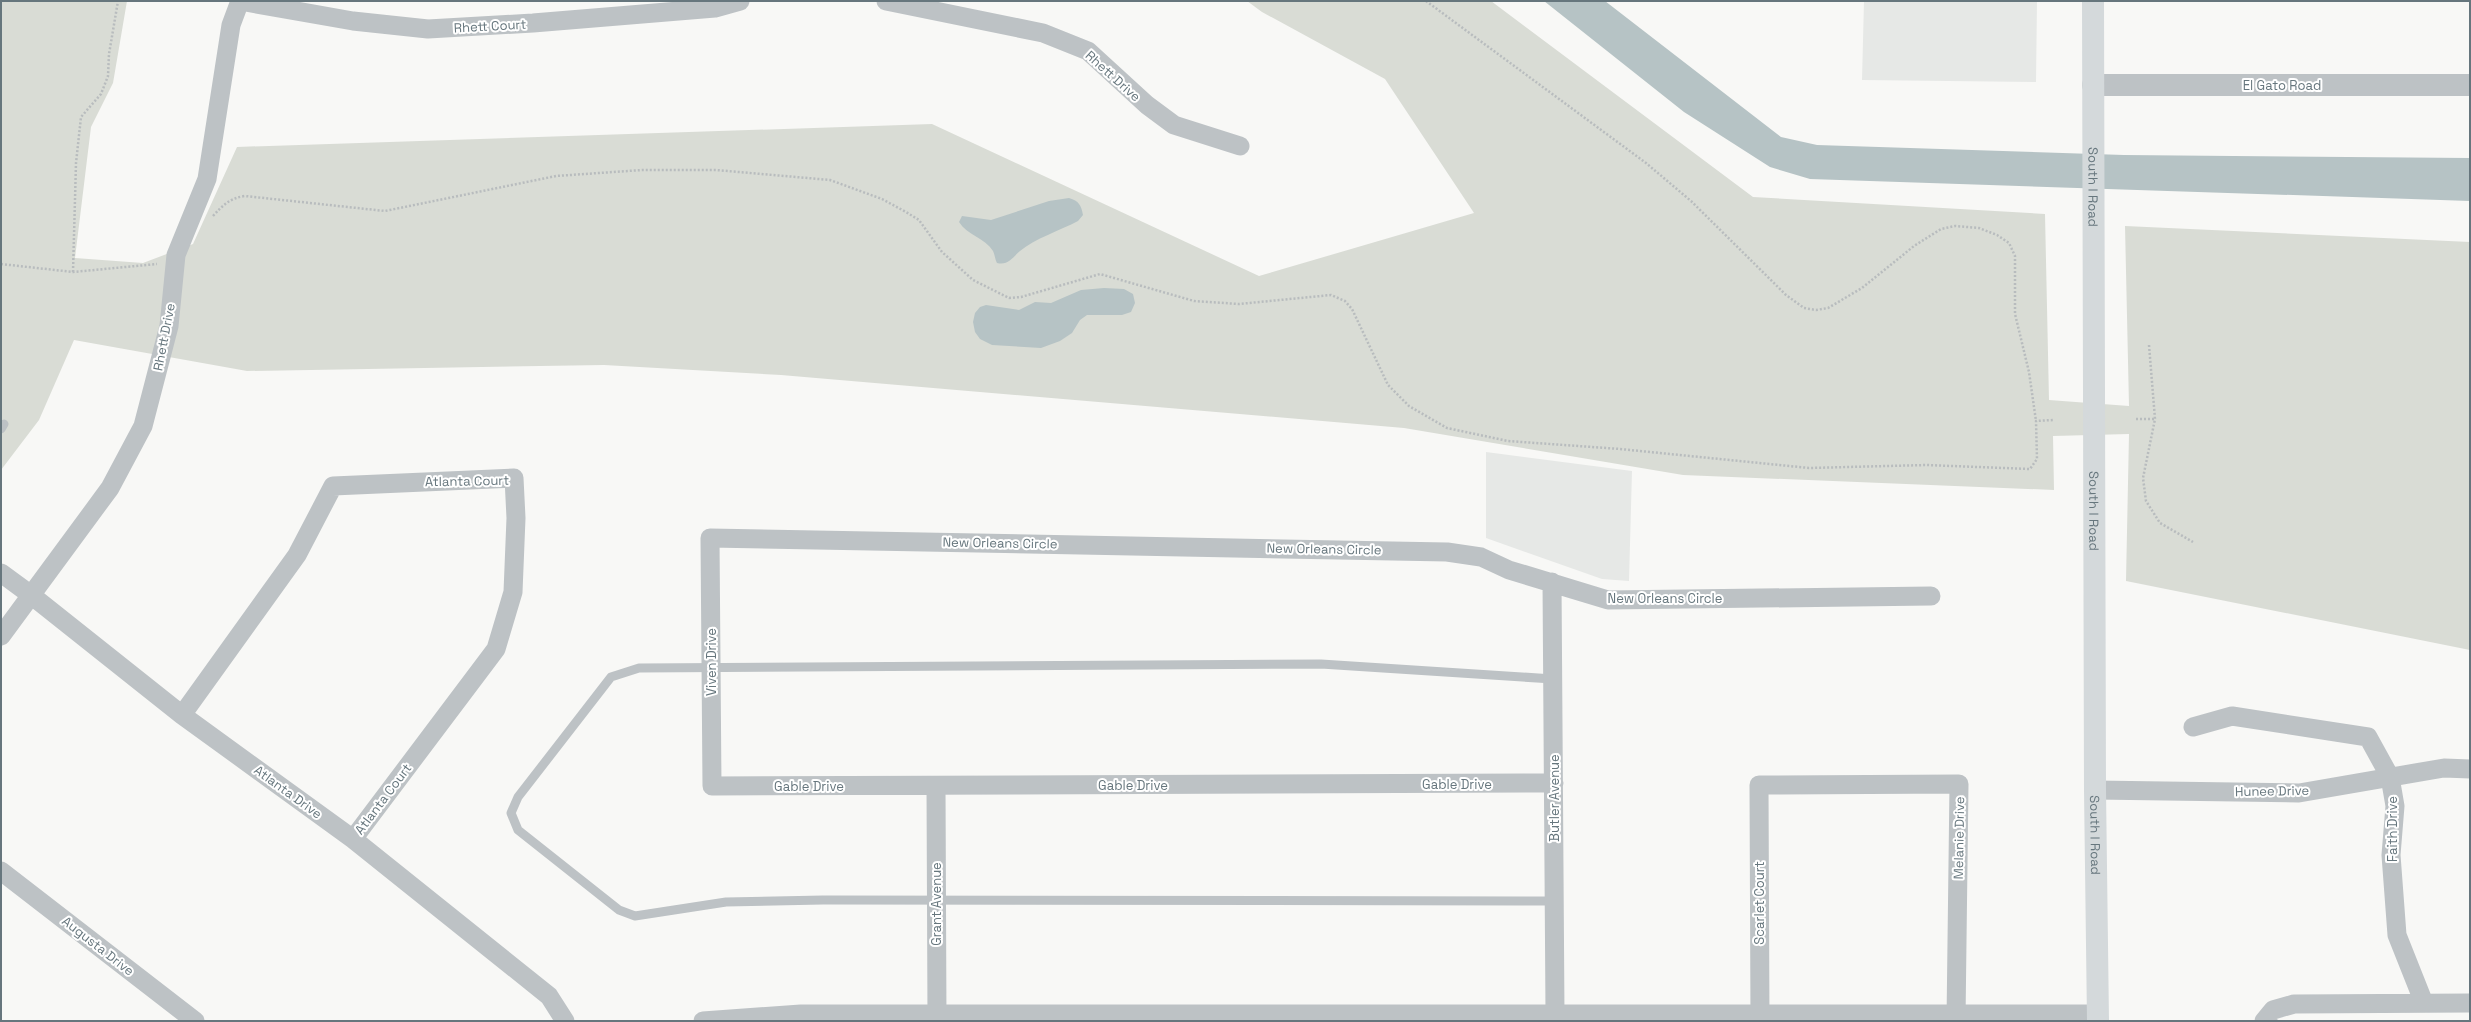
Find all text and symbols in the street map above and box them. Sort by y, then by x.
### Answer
street label: Rhett Court [453,16,527,36]
street label: Rhett Drive [1082,47,1144,105]
street label: El Gato Road [2243,77,2321,94]
street label: South I Road [2085,147,2102,227]
street label: Rhett Drive [149,302,179,372]
street label: South I Road [2086,471,2103,551]
street label: Atlanta Court [425,472,509,490]
street label: New Orleans Circle [942,533,1058,553]
street label: New Orleans Circle [1266,539,1382,559]
street label: New Orleans Circle [1608,590,1722,607]
street label: Viven Drive [703,628,720,696]
street label: Butler Avenue [1546,754,1563,842]
street label: Atlanta Court [351,760,415,838]
street label: Atlanta Drive [251,762,325,822]
street label: Gable Drive [1422,776,1492,793]
street label: Gable Drive [1098,777,1168,794]
street label: Gable Drive [774,778,844,795]
street label: Hunee Drive [2235,782,2309,800]
street label: South I Road [2087,795,2105,875]
street label: Melanie Drive [1950,796,1968,880]
street label: Faith Drive [2384,796,2401,862]
street label: Scarlet Court [1751,861,1768,945]
street label: Grant Avenue [928,862,945,946]
street label: Augusta Drive [58,913,138,979]

